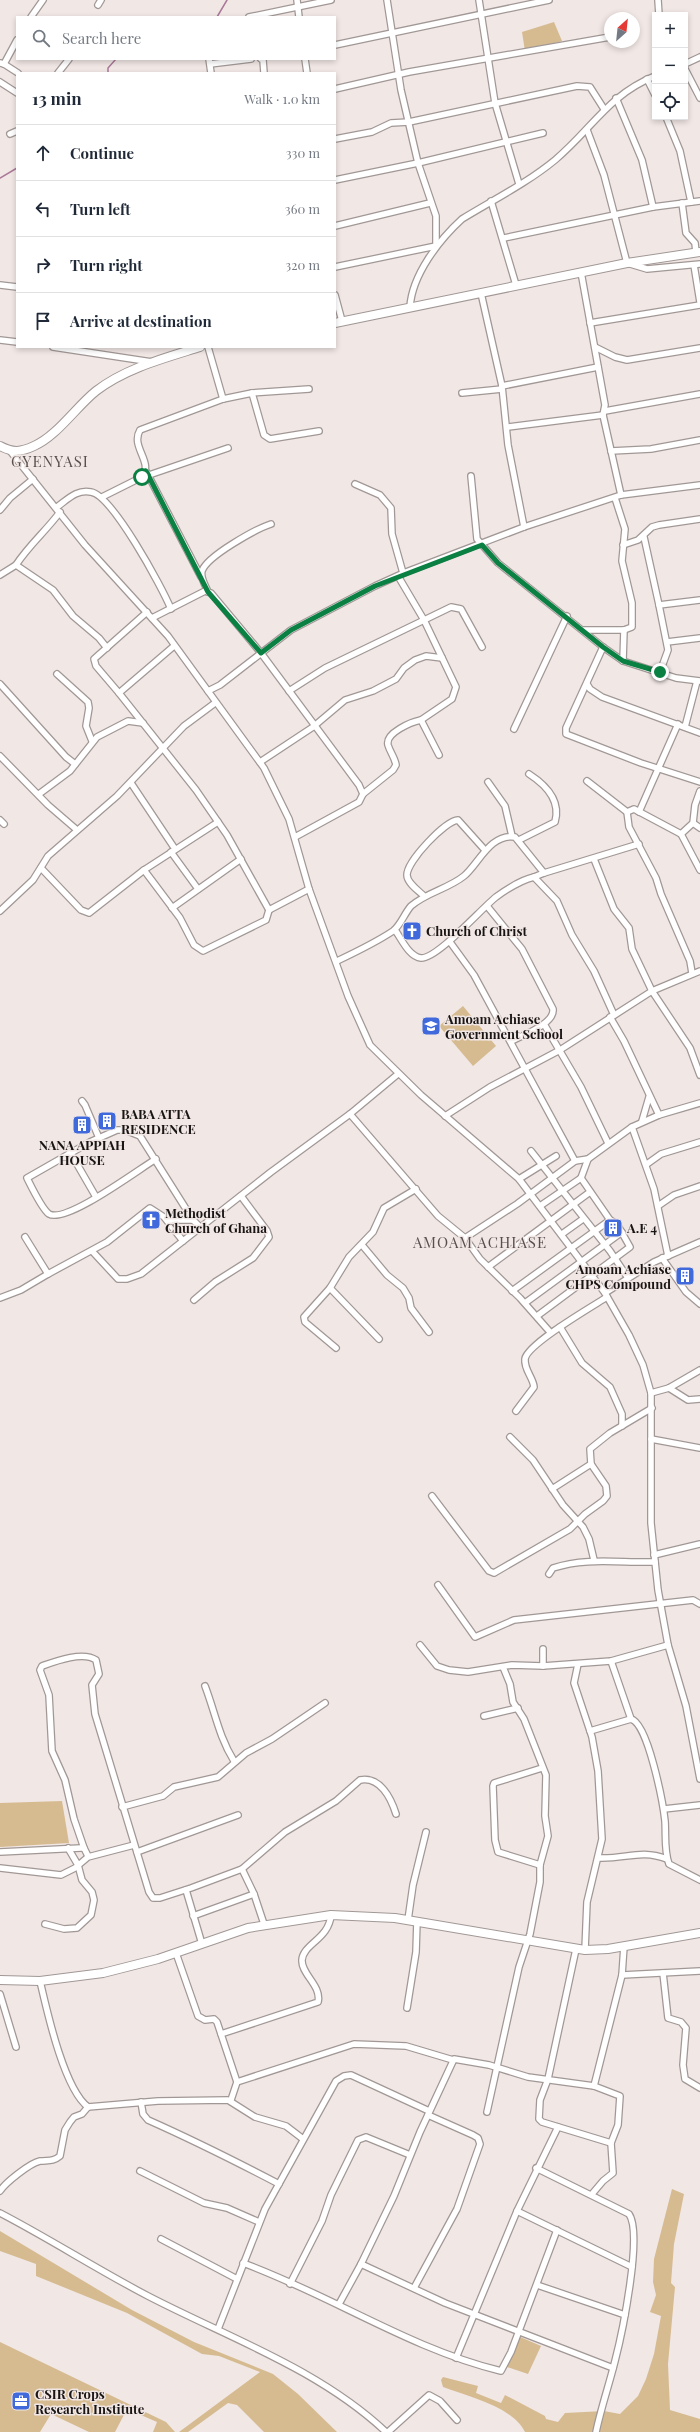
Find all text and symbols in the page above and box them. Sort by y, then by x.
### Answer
north arrow [604,12,640,48]
map controls [652,12,688,120]
button: + [652,12,688,48]
search box [16,16,336,60]
icon: search [30,27,52,49]
text: Search here [62,28,141,48]
button: − [652,48,688,84]
button: locate [652,84,688,120]
text: 13 min [32,87,82,109]
text: Walk · 1.0 km [244,90,320,107]
icon: ahead [32,142,54,164]
text: Continue [70,143,134,163]
text: 330 m [286,144,320,161]
icon: left [32,198,54,220]
text: Turn left [70,199,131,219]
text: 360 m [285,200,320,217]
icon: right [32,254,54,276]
text: Turn right [70,255,143,275]
text: 320 m [285,256,320,273]
icon: arrive [32,310,54,332]
text: Arrive at destination [70,311,212,331]
district label: GYENYASI [11,451,89,471]
route start [133,468,151,486]
route end [651,663,669,681]
church icon: Church of Christ [401,920,423,942]
place label: Church of Christ [426,922,527,939]
place label: Amoam Achiase Government School [444,1010,563,1042]
school or university icon: Amoam Achiase Government School [420,1015,442,1037]
place label: BABA ATTA RESIDENCE [121,1105,196,1137]
building icon: BABA ATTA RESIDENCE [96,1110,118,1132]
building icon: NANA APPIAH HOUSE [71,1114,93,1136]
place label: NANA APPIAH HOUSE [39,1136,125,1168]
place label: Methodist Church of Ghana [165,1204,267,1236]
church icon: Methodist Church of Ghana [140,1209,162,1231]
building icon: A.E 4 [602,1217,624,1239]
place label: A.E 4 [626,1219,657,1236]
district label: AMOAM ACHIASE [412,1232,547,1252]
place label: Amoam Achiase CHPS Compound [565,1260,671,1292]
building icon: Amoam Achiase CHPS Compound [674,1265,696,1287]
place label: CSIR Crops Research Institute [35,2385,145,2417]
office icon: CSIR Crops Research Institute [10,2390,32,2412]

